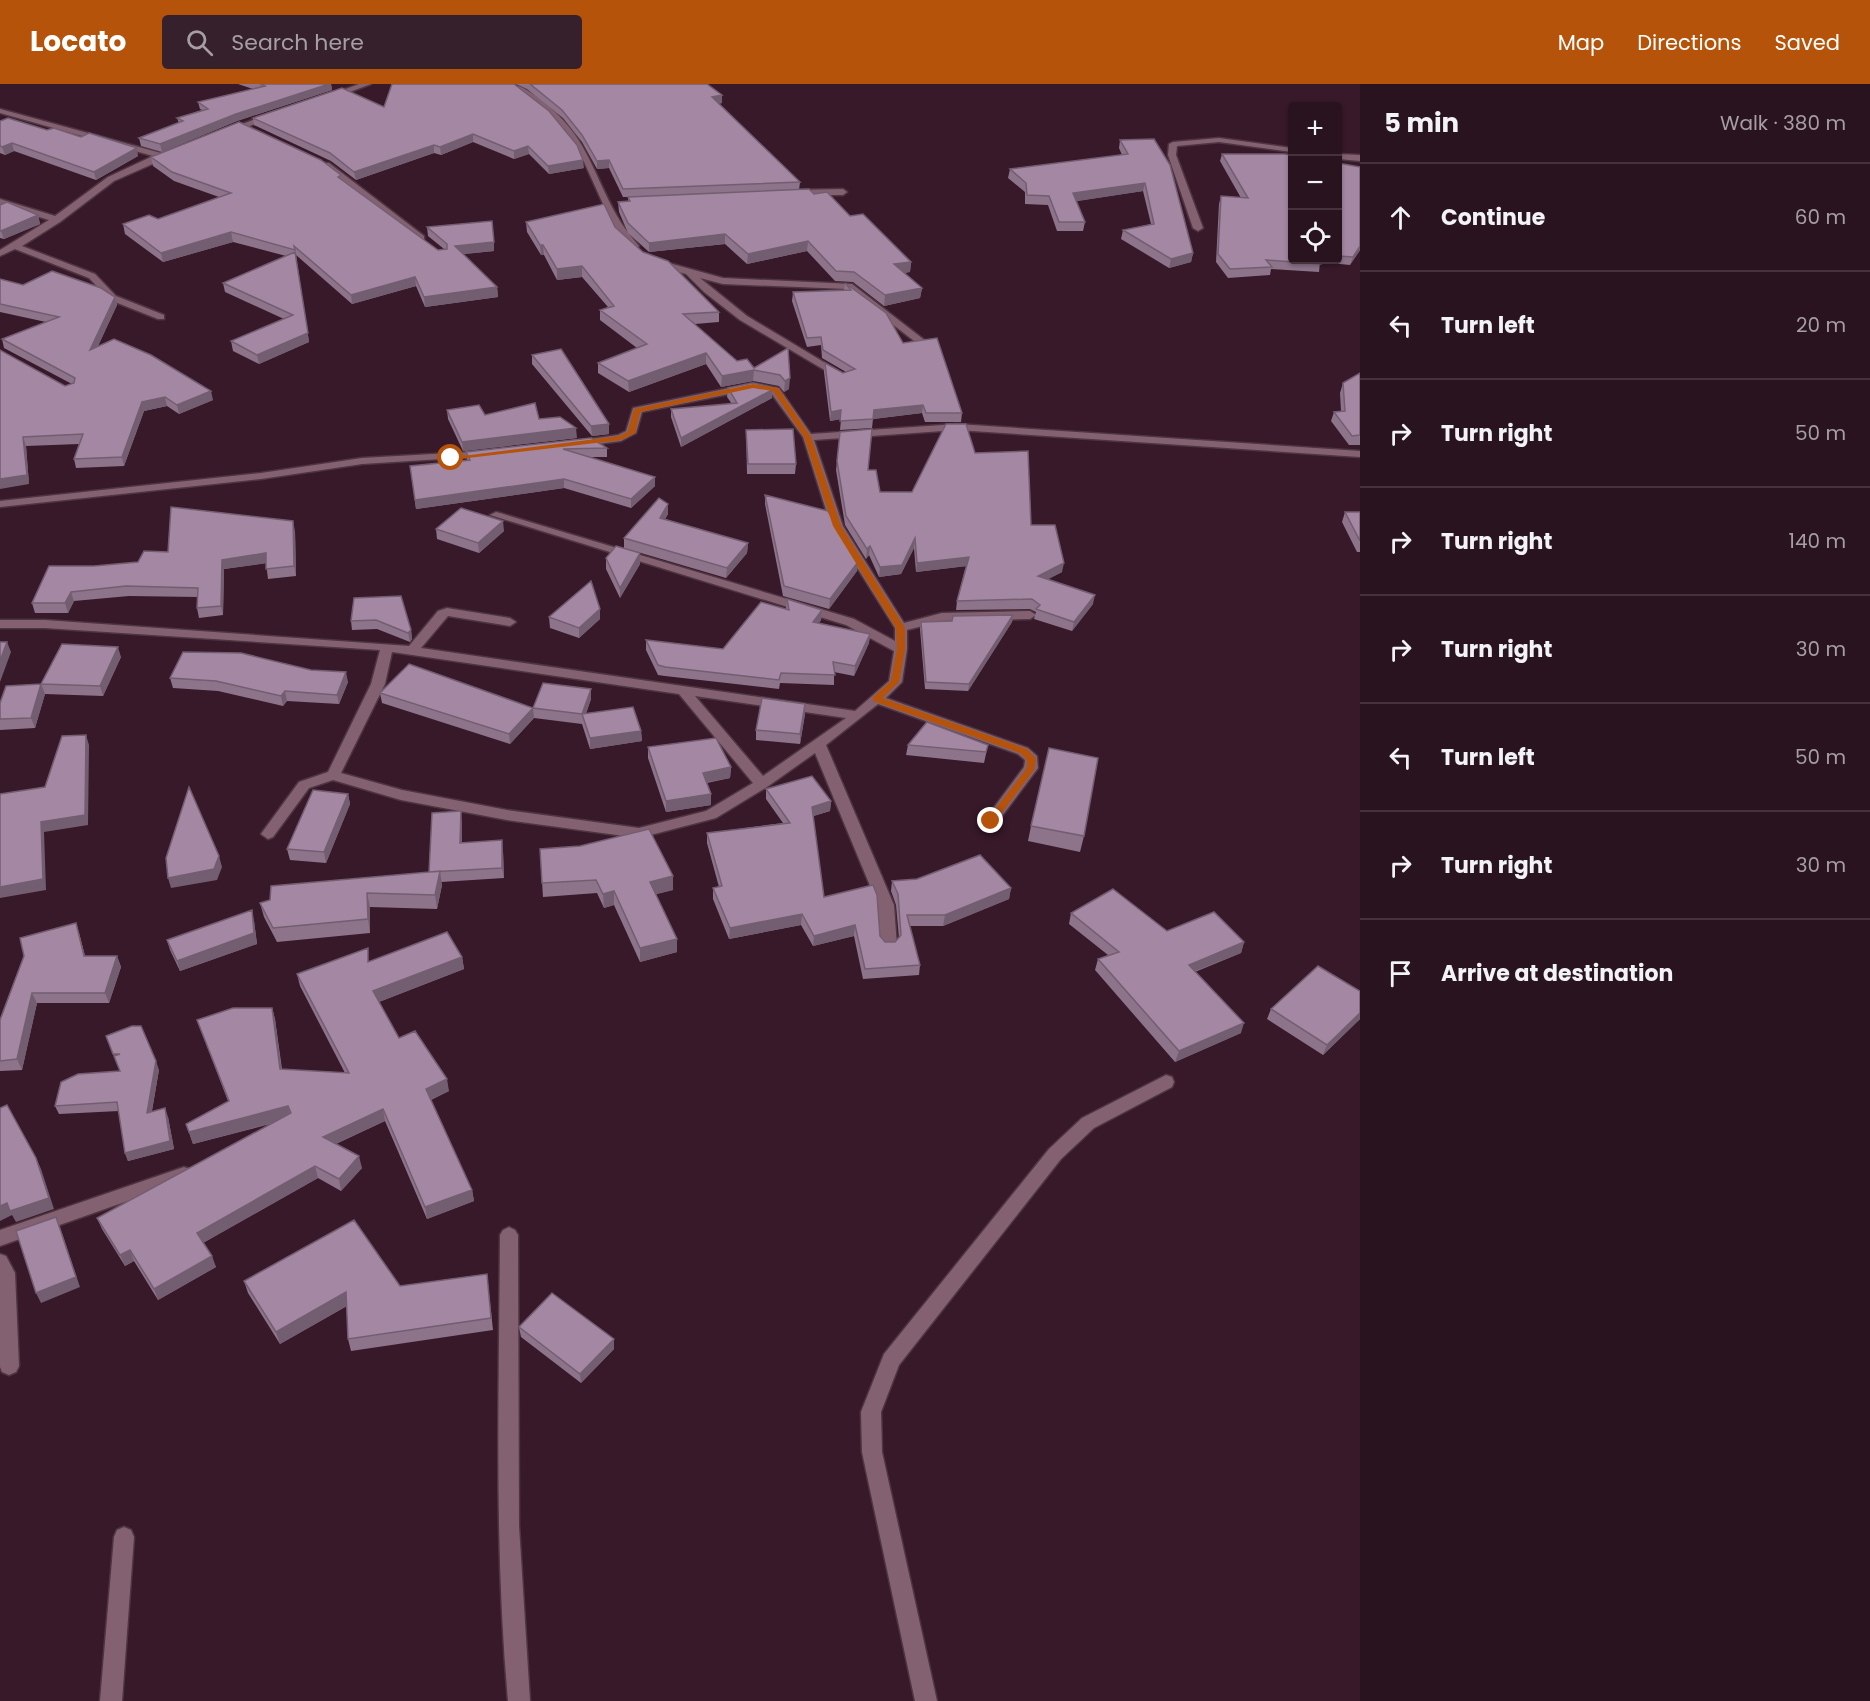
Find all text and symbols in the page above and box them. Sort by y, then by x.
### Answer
search box [162,15,582,69]
text: Locato [30,22,126,61]
icon: search [183,26,216,59]
text: Search here [231,27,364,58]
text: Map [1558,28,1604,57]
text: Directions [1637,28,1741,57]
text: Saved [1774,28,1840,57]
map controls [1288,102,1342,264]
button: + [1288,102,1342,156]
text: 5 min [1384,105,1459,141]
text: Walk · 380 m [1720,109,1846,137]
button: − [1288,156,1342,210]
icon: ahead [1384,201,1417,234]
text: Continue [1441,202,1545,233]
text: 60 m [1795,203,1846,231]
button: locate [1288,210,1342,264]
icon: left [1384,309,1417,342]
text: Turn left [1441,310,1535,341]
text: 20 m [1796,311,1846,339]
icon: right [1384,417,1417,450]
text: Turn right [1441,418,1552,449]
text: 50 m [1795,419,1846,447]
route start [437,444,463,470]
icon: right [1384,525,1417,558]
text: Turn right [1441,526,1552,557]
text: 140 m [1789,527,1846,555]
icon: right [1384,633,1417,666]
text: Turn right [1441,634,1552,665]
text: 30 m [1796,635,1846,663]
icon: left [1384,741,1417,774]
text: Turn left [1441,742,1535,773]
text: 50 m [1795,743,1846,771]
route end [977,807,1003,833]
icon: right [1384,849,1417,882]
text: Turn right [1441,850,1552,881]
text: 30 m [1796,851,1846,879]
icon: arrive [1384,957,1417,990]
text: Arrive at destination [1441,958,1673,989]

